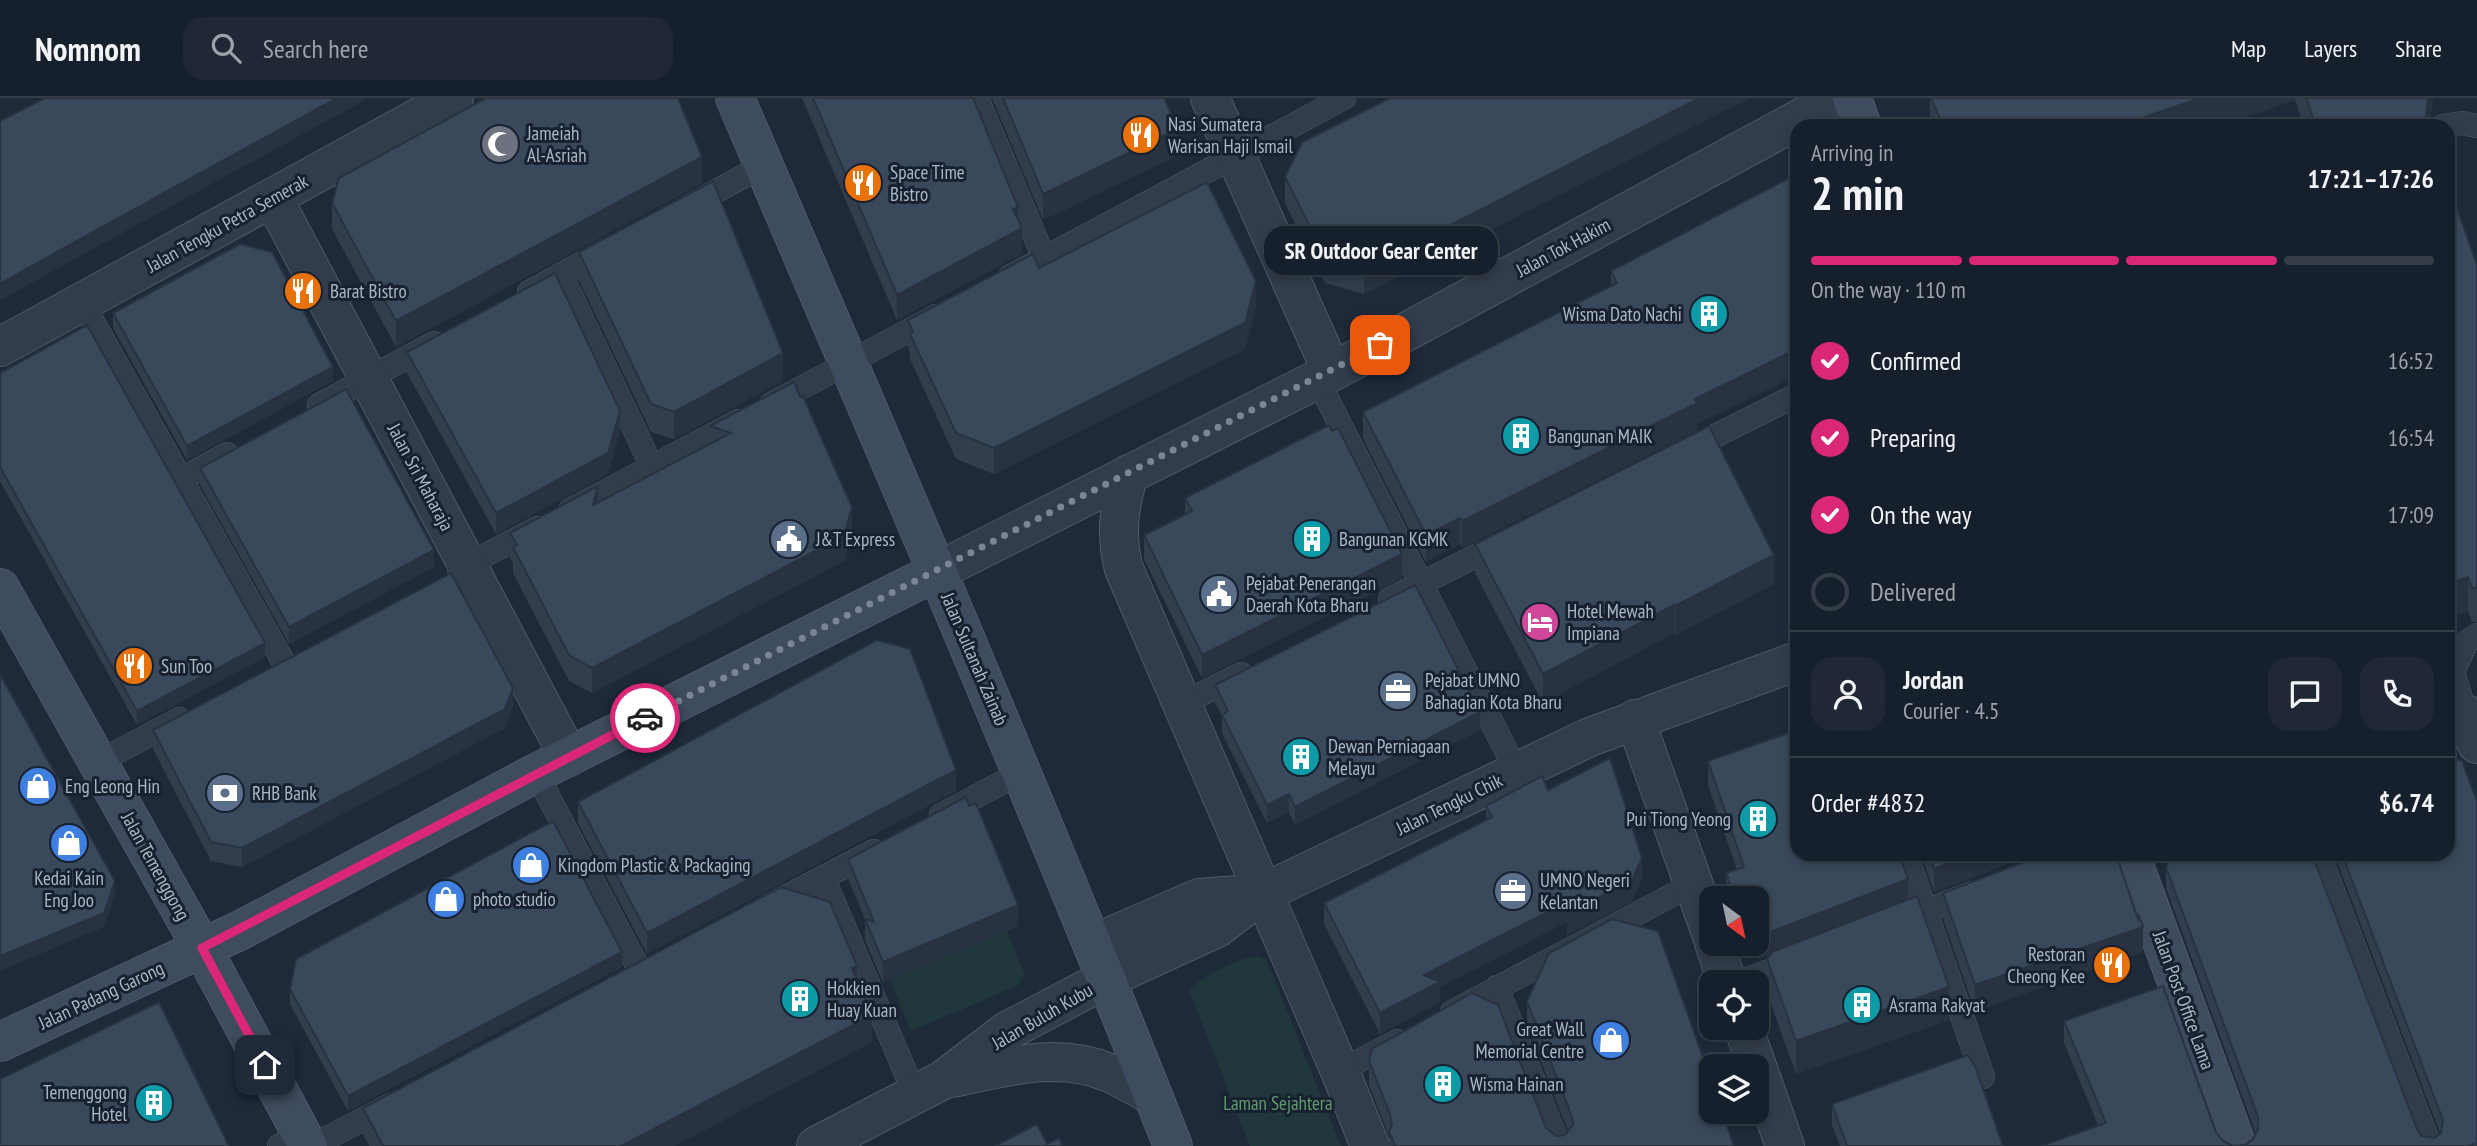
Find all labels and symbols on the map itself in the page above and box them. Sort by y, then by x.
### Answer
place label: Nasi Sumatera Warisan Haji Ismail [1168,112,1293,158]
restaurant icon: Nasi Sumatera Warisan Haji Ismail [1120,114,1162,156]
place label: Jameiah Al-Asriah [526,121,587,167]
mosque icon: Jameiah Al-Asriah [479,123,521,165]
place label: Space Time Bistro [890,160,965,206]
restaurant icon: Space Time Bistro [842,162,884,204]
street label: Jalan Tengku Petra Semerak [141,168,312,278]
street label: Jalan Tok Hakim [1511,212,1614,282]
callout: SR Outdoor Gear Center [1263,226,1497,275]
restaurant icon: Barat Bistro [282,270,324,312]
place label: Barat Bistro [330,279,407,303]
building icon: Wisma Dato Nachi [1688,293,1730,335]
place label: Wisma Dato Nachi [1563,302,1682,326]
pin [1350,315,1410,375]
building icon: Bangunan MAIK [1500,415,1542,457]
street label: Jalan Sri Maharaja [382,418,459,535]
place label: Bangunan MAIK [1548,424,1653,448]
public building icon: J&T Express [768,518,810,560]
building icon: Bangunan KGMK [1291,518,1333,560]
place label: J&T Express [815,527,895,551]
place label: Bangunan KGMK [1339,527,1448,551]
place label: Pejabat Penerangan Daerah Kota Bharu [1246,571,1376,617]
public building icon: Pejabat Penerangan Daerah Kota Bharu [1198,573,1240,615]
street label: Jalan Sultanah Zainab [936,588,1014,729]
place label: Hotel Mewah Impiana [1567,599,1654,645]
hotel icon: Hotel Mewah Impiana [1519,601,1561,643]
restaurant icon: Sun Too [113,645,155,687]
place label: Sun Too [161,654,212,678]
place label: Pejabat UMNO Bahagian Kota Bharu [1425,668,1562,714]
office icon: Pejabat UMNO Bahagian Kota Bharu [1377,670,1419,712]
courier [610,683,680,753]
place label: Dewan Perniagaan Melayu [1328,734,1450,780]
building icon: Dewan Perniagaan Melayu [1280,736,1322,778]
shop icon: Eng Leong Hin [17,765,59,807]
street label: Jalan Tengku Chik [1391,768,1507,840]
bank icon: RHB Bank [204,772,246,814]
place label: Eng Leong Hin [65,774,160,798]
place label: RHB Bank [252,781,317,805]
building icon: Pui Tiong Yeong [1737,798,1779,840]
street label: Jalan Temenggong [116,807,196,924]
place label: Pui Tiong Yeong [1626,807,1731,831]
shop icon: Kedai Kain Eng Joo [48,822,90,864]
shop icon: Kingdom Plastic & Packaging [510,844,552,886]
place label: Kingdom Plastic & Packaging [558,853,750,877]
place label: Kedai Kain Eng Joo [34,866,104,912]
place label: UMNO Negeri Kelantan [1540,868,1630,914]
office icon: UMNO Negeri Kelantan [1492,870,1534,912]
shop icon: photo studio [425,878,467,920]
north arrow [1699,886,1769,956]
place label: photo studio [473,887,556,911]
street label: Jalan Post Office Lama [2147,927,2220,1073]
place label: Restoran Cheong Kee [2007,942,2085,988]
restaurant icon: Restoran Cheong Kee [2091,944,2133,986]
street label: Jalan Padang Garong [34,955,167,1035]
place label: Hokkien Huay Kuan [827,976,897,1022]
street label: Jalan Buluh Kubu [986,977,1097,1055]
building icon: Hokkien Huay Kuan [779,978,821,1020]
building icon: Asrama Rakyat [1841,984,1883,1026]
place label: Asrama Rakyat [1889,993,1986,1017]
place label: Great Wall Memorial Centre [1475,1017,1585,1063]
shop icon: Great Wall Memorial Centre [1590,1019,1632,1061]
pin [235,1035,295,1095]
building icon: Wisma Hainan [1422,1063,1464,1105]
place label: Wisma Hainan [1470,1072,1564,1096]
place label: Temenggong Hotel [43,1080,128,1126]
building icon: Temenggong Hotel [133,1082,175,1124]
park label: Laman Sejahtera [1223,1091,1333,1115]

